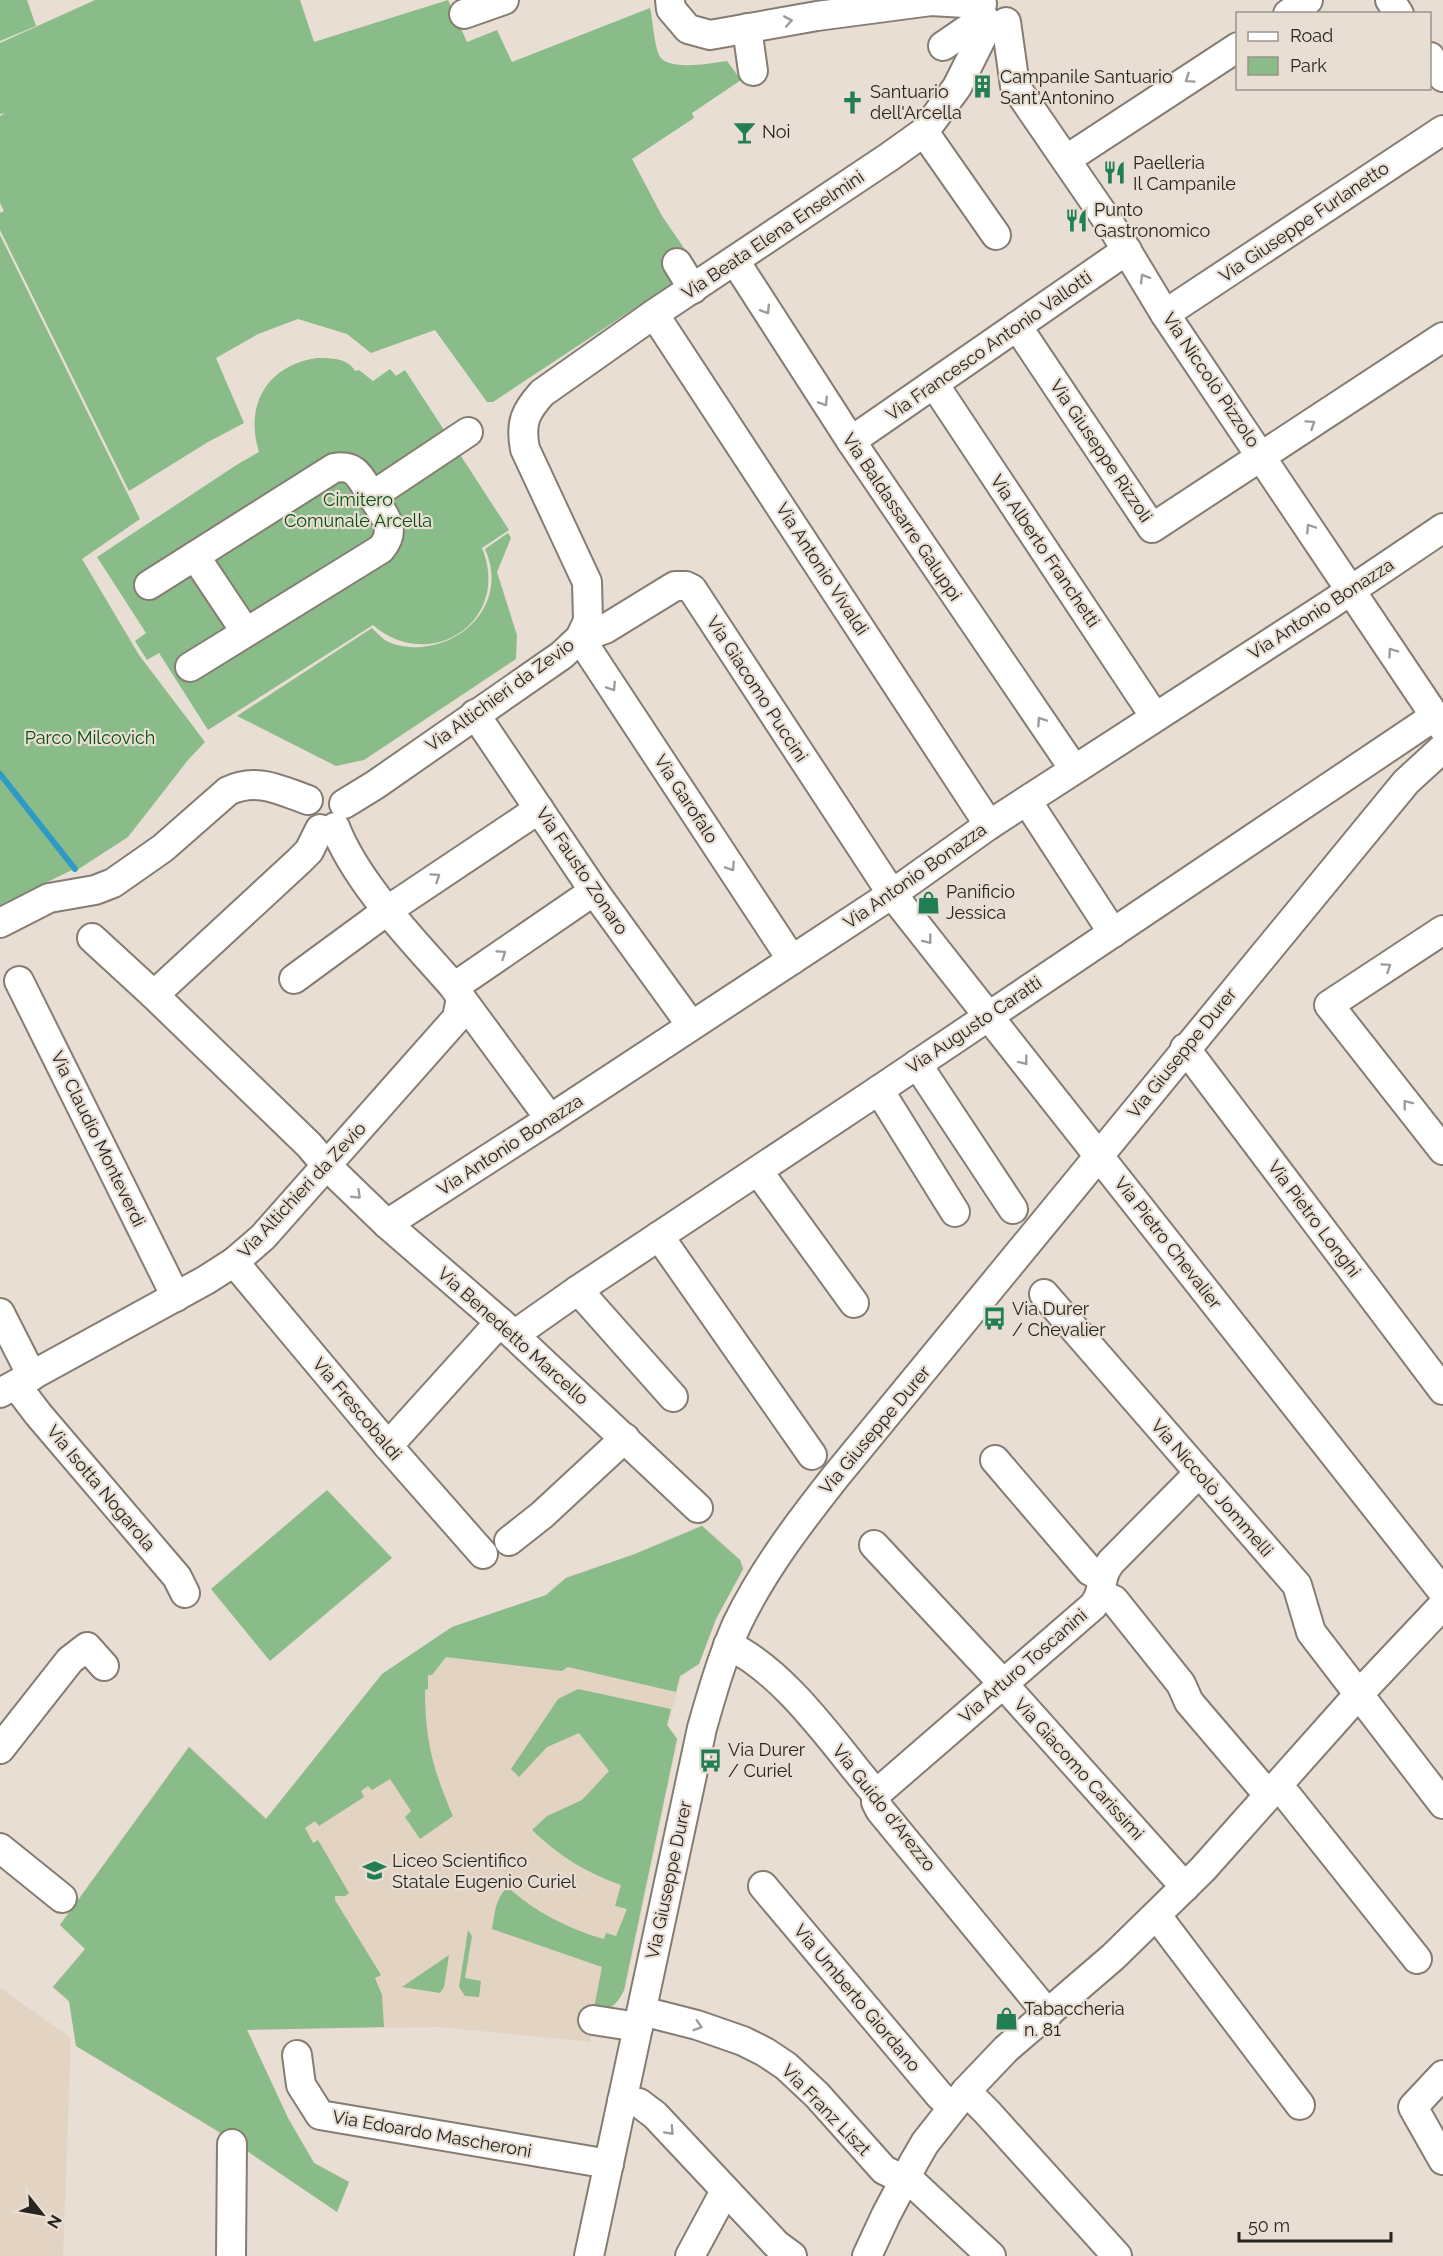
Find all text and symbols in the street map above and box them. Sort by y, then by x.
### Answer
legend [1236,12,1431,90]
one-way arrow [782,15,792,28]
text: Road [1290,25,1333,46]
text: Park [1290,55,1327,76]
place label: Campanile Santuario Sant'Antonino [1000,66,1173,108]
one-way arrow [1184,72,1195,83]
building icon: Campanile Santuario Sant'Antonino [969,74,995,100]
place label: Santuario dell'Arcella [870,81,962,123]
church icon: Santuario dell'Arcella [839,89,865,115]
bar icon: Noi [731,119,757,145]
place label: Noi [762,121,790,142]
place label: Paelleria Il Campanile [1133,152,1236,194]
street label: Via Giuseppe Furlanetto [1215,157,1393,286]
restaurant icon: Paelleria Il Campanile [1102,160,1128,186]
street label: Via Beata Elena Enselmini [678,166,868,303]
place label: Punto Gastronomico [1094,199,1211,241]
restaurant icon: Punto Gastronomico [1063,207,1089,233]
street label: Via Francesco Antonio Vallotti [882,266,1096,425]
one-way arrow [1140,274,1151,284]
one-way arrow [759,304,771,314]
street label: Via Niccolò Pizzolo [1159,308,1264,451]
street label: Via Giuseppe Rizzoli [1046,375,1157,526]
one-way arrow [817,395,828,406]
one-way arrow [1305,420,1316,431]
street label: Via Baldassarre Galuppi [839,429,966,604]
street label: Via Alberto Franchetti [987,470,1104,631]
park label: Cimitero Comunale Arcella [284,489,432,531]
street label: Via Antonio Vivaldi [772,499,873,639]
one-way arrow [1306,524,1318,534]
street label: Via Antonio Bonazza [1244,554,1397,664]
street label: Via Giacomo Puccini [702,612,812,765]
street label: Via Altichieri da Zevio [422,634,578,755]
one-way arrow [1388,648,1399,659]
one-way arrow [605,680,616,691]
one-way arrow [1037,716,1048,727]
park label: Parco Milcovich [25,727,155,748]
street label: Via Garofalo [650,751,723,847]
street label: Via Fausto Zonaro [532,803,633,939]
street label: Via Antonio Bonazza [839,818,990,933]
one-way arrow [724,860,735,871]
one-way arrow [430,874,441,885]
place label: Panificio Jessica [946,881,1015,923]
shop icon: Panificio Jessica [915,889,941,915]
one-way arrow [921,933,932,944]
one-way arrow [496,950,507,961]
one-way arrow [1381,963,1392,974]
street label: Via Augusto Caratti [902,972,1045,1078]
street label: Via Giuseppe Durer [1123,983,1241,1122]
street label: Via Claudio Monteverdi [47,1048,150,1230]
one-way arrow [1017,1054,1028,1065]
street label: Via Antonio Bonazza [433,1090,586,1200]
one-way arrow [1403,1100,1414,1111]
street label: Via Altichieri da Zevio [233,1117,370,1262]
street label: Via Pietro Longhi [1264,1156,1365,1281]
street label: Via Pietro Chevalier [1110,1173,1227,1313]
one-way arrow [349,1187,360,1198]
street label: Via Benedetto Marcello [434,1262,593,1409]
place label: Via Durer / Chevalier [1012,1298,1106,1340]
bus stop icon: Via Durer / Chevalier [981,1306,1007,1332]
street label: Via Frescobaldi [308,1353,406,1464]
street label: Via Giuseppe Durer [815,1361,935,1498]
street label: Via Niccolò Jommelli [1147,1415,1278,1561]
street label: Via Isotta Nogarola [43,1421,160,1555]
street label: Via Arturo Toscanini [954,1604,1091,1727]
street label: Via Giacomo Carissimi [1010,1693,1149,1844]
place label: Via Durer / Curiel [728,1739,806,1781]
street label: Via Guido d'Arezzo [828,1740,941,1875]
bus stop icon: Via Durer / Curiel [697,1747,723,1773]
street label: Via Giuseppe Durer [641,1798,696,1961]
place label: Liceo Scientifico Statale Eugenio Curiel [392,1850,576,1892]
school or university icon: Liceo Scientifico Statale Eugenio Curiel [361,1858,387,1884]
street label: Via Umberto Giordano [790,1920,925,2076]
place label: Tabaccheria n. 81 [1024,1998,1125,2040]
shop icon: Tabaccheria n. 81 [993,2006,1019,2032]
one-way arrow [692,2019,703,2031]
street label: Via Franz Liszt [778,2060,875,2160]
street label: Via Edoardo Mascheroni [331,2106,533,2161]
one-way arrow [663,2124,674,2135]
north arrow [12,2184,72,2244]
scale bar [1239,2205,1390,2243]
text: N [43,2211,66,2232]
text: 50 m [1248,2215,1290,2236]

